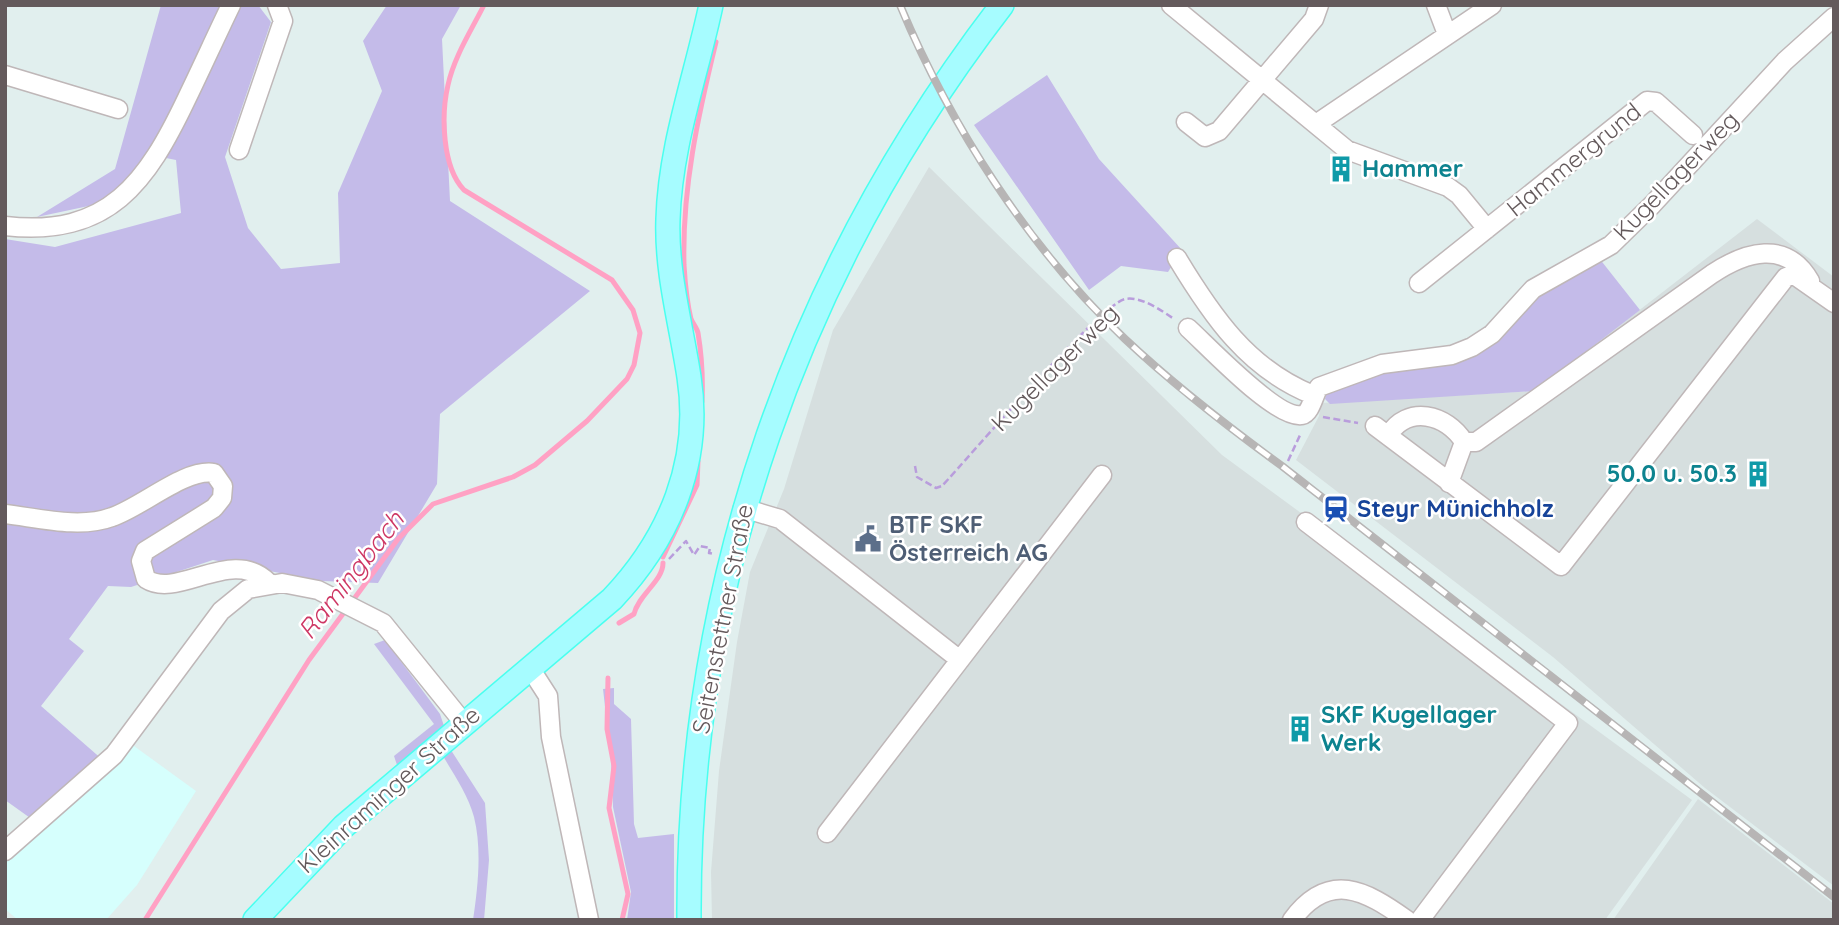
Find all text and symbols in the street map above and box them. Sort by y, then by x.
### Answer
street label: Hammergrund [1500,96,1647,223]
street label: Kugellagerweg [1606,104,1744,246]
place label: Hammer [1362,153,1463,183]
building icon: Hammer [1326,154,1356,184]
street label: Kugellagerweg [984,297,1124,437]
place label: 50.0 u. 50.3 [1607,458,1737,488]
building icon: 50.0 u. 50.3 [1743,459,1773,489]
place label: Steyr Münichholz [1357,493,1554,523]
station icon: Steyr Münichholz [1321,494,1351,524]
street label: Seitenstettner Straße [685,501,759,736]
water label: Ramingbach [290,503,412,645]
place label: BTF SKF Österreich AG [889,509,1048,567]
public building icon: BTF SKF Österreich AG [853,524,883,554]
street label: Kleinraminger Straße [291,699,486,879]
place label: SKF Kugellager Werk [1321,699,1497,757]
building icon: SKF Kugellager Werk [1285,714,1315,744]

